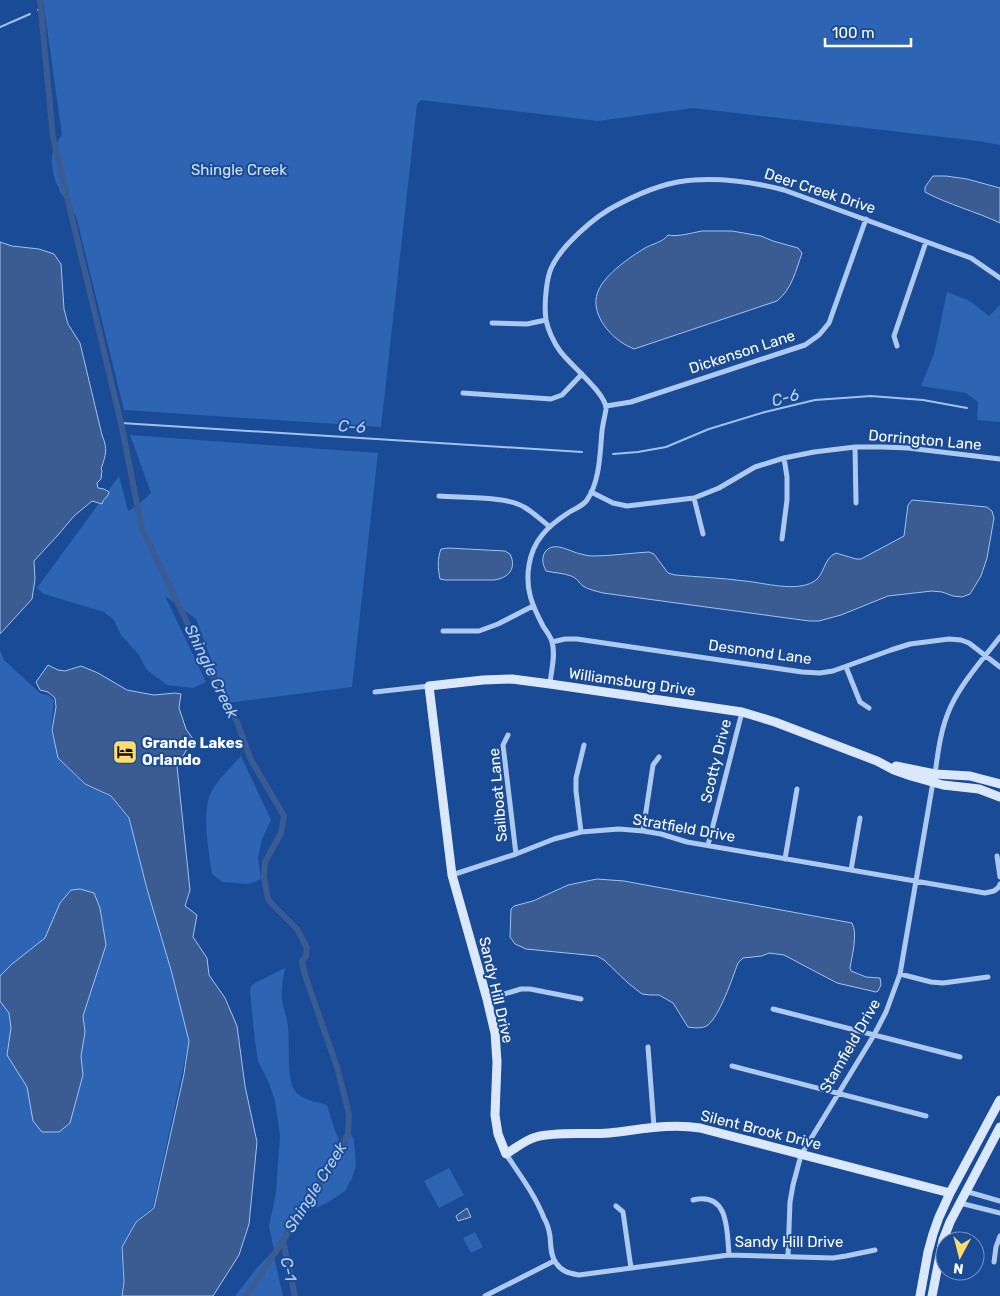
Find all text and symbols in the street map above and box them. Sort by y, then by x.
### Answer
scale bar [825,15,911,47]
text: 100 m [832,24,874,42]
park label: Shingle Creek [191,161,287,179]
street label: Deer Creek Drive [762,165,878,217]
street label: Dickenson Lane [687,326,797,378]
water label: C-6 [769,385,801,410]
water label: C-6 [337,416,367,437]
street label: Dorrington Lane [868,426,982,454]
water label: Shingle Creek [181,621,243,722]
street label: Desmond Lane [707,636,813,668]
street label: Williamsburg Drive [567,664,697,700]
street label: Scotty Drive [697,717,735,805]
place label: Grande Lakes Orlando [142,734,243,769]
hotel icon: Grande Lakes Orlando [112,739,138,765]
street label: Sailboat Lane [485,747,511,843]
street label: Stratfield Drive [631,810,737,846]
street label: Sandy Hill Drive [475,935,517,1045]
street label: Stamfield Drive [816,996,884,1096]
street label: Silent Brook Drive [699,1106,823,1154]
water label: Shingle Creek [280,1138,351,1236]
north arrow [935,1231,985,1281]
street label: Sandy Hill Drive [735,1233,843,1251]
water label: C-1 [277,1255,301,1283]
text: N [952,1259,965,1277]

